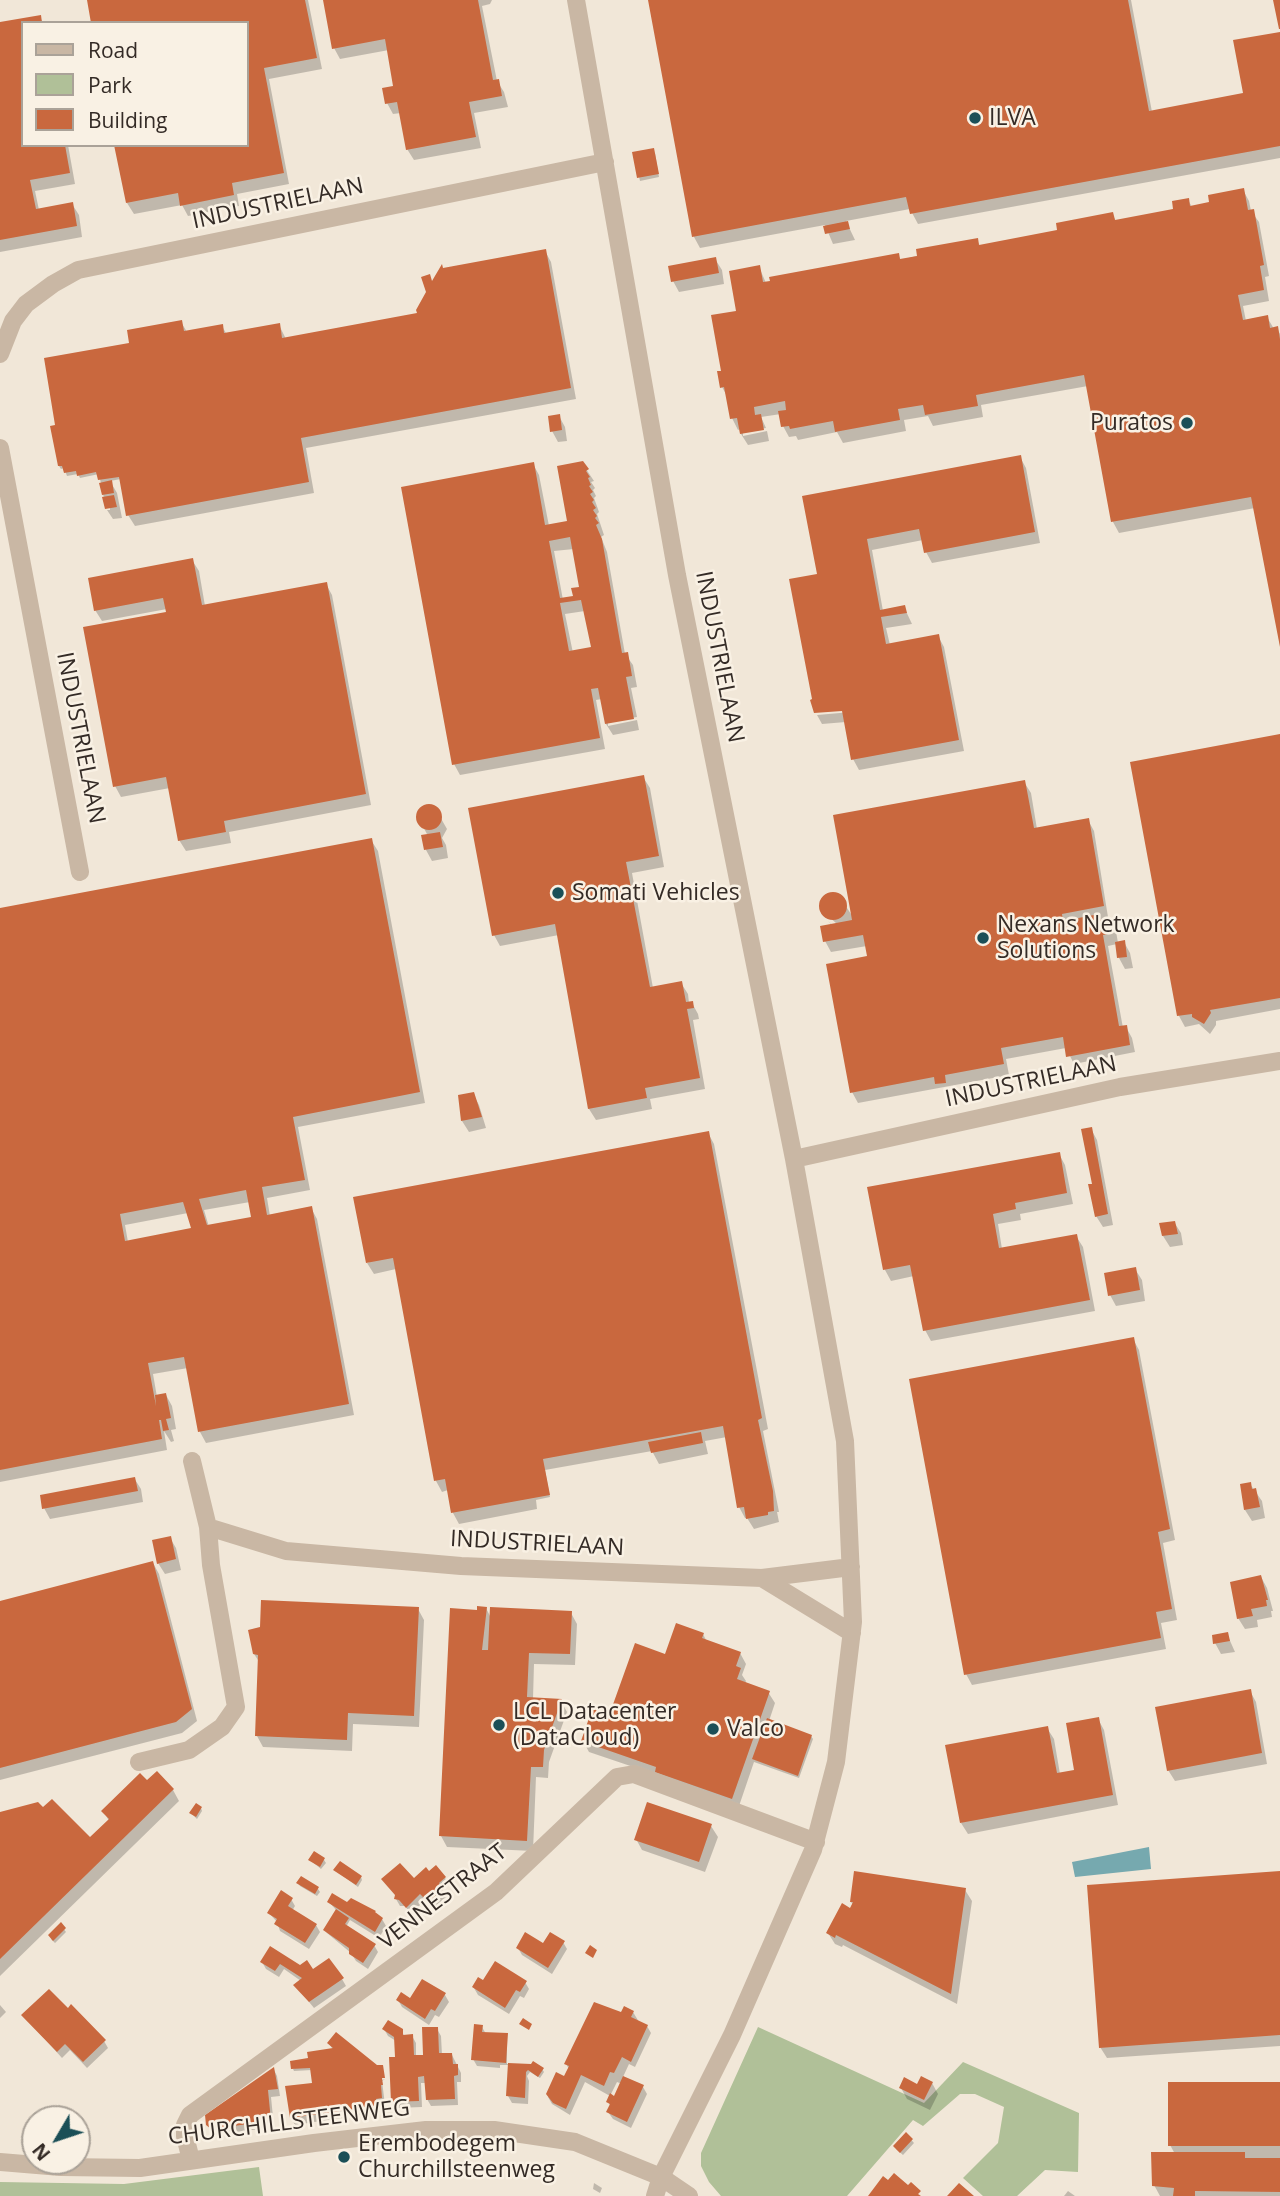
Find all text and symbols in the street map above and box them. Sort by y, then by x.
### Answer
legend [21,21,248,147]
text: Road [88,36,138,64]
text: Park [88,71,132,99]
place label: ILVA [989,104,1036,132]
text: Building [88,106,167,134]
marker: ILVA [967,110,983,126]
street label: INDUSTRIELAAN [190,172,366,236]
place label: Puratos [1090,409,1173,437]
marker: Puratos [1179,415,1195,431]
street label: INDUSTRIELAAN [689,569,749,745]
street label: INDUSTRIELAAN [50,650,110,826]
place label: Somati Vehicles [572,879,740,907]
marker: Somati Vehicles [550,885,566,901]
place label: Nexans Network Solutions [997,911,1175,965]
marker: Nexans Network Solutions [975,930,991,946]
street label: INDUSTRIELAAN [943,1050,1119,1114]
street label: INDUSTRIELAAN [449,1526,625,1562]
place label: LCL Datacenter (DataCloud) [513,1698,676,1752]
place label: Valco [727,1715,784,1743]
marker: LCL Datacenter (DataCloud) [491,1717,507,1733]
marker: Valco [705,1721,721,1737]
street label: VENNESTRAAT [373,1838,513,1956]
street label: CHURCHILLSTEENWEG [167,2094,411,2152]
north arrow [21,2105,91,2175]
place label: Erembodegem Churchillsteenweg [358,2130,555,2184]
text: N [26,2138,56,2166]
marker: Erembodegem Churchillsteenweg [336,2149,352,2165]

